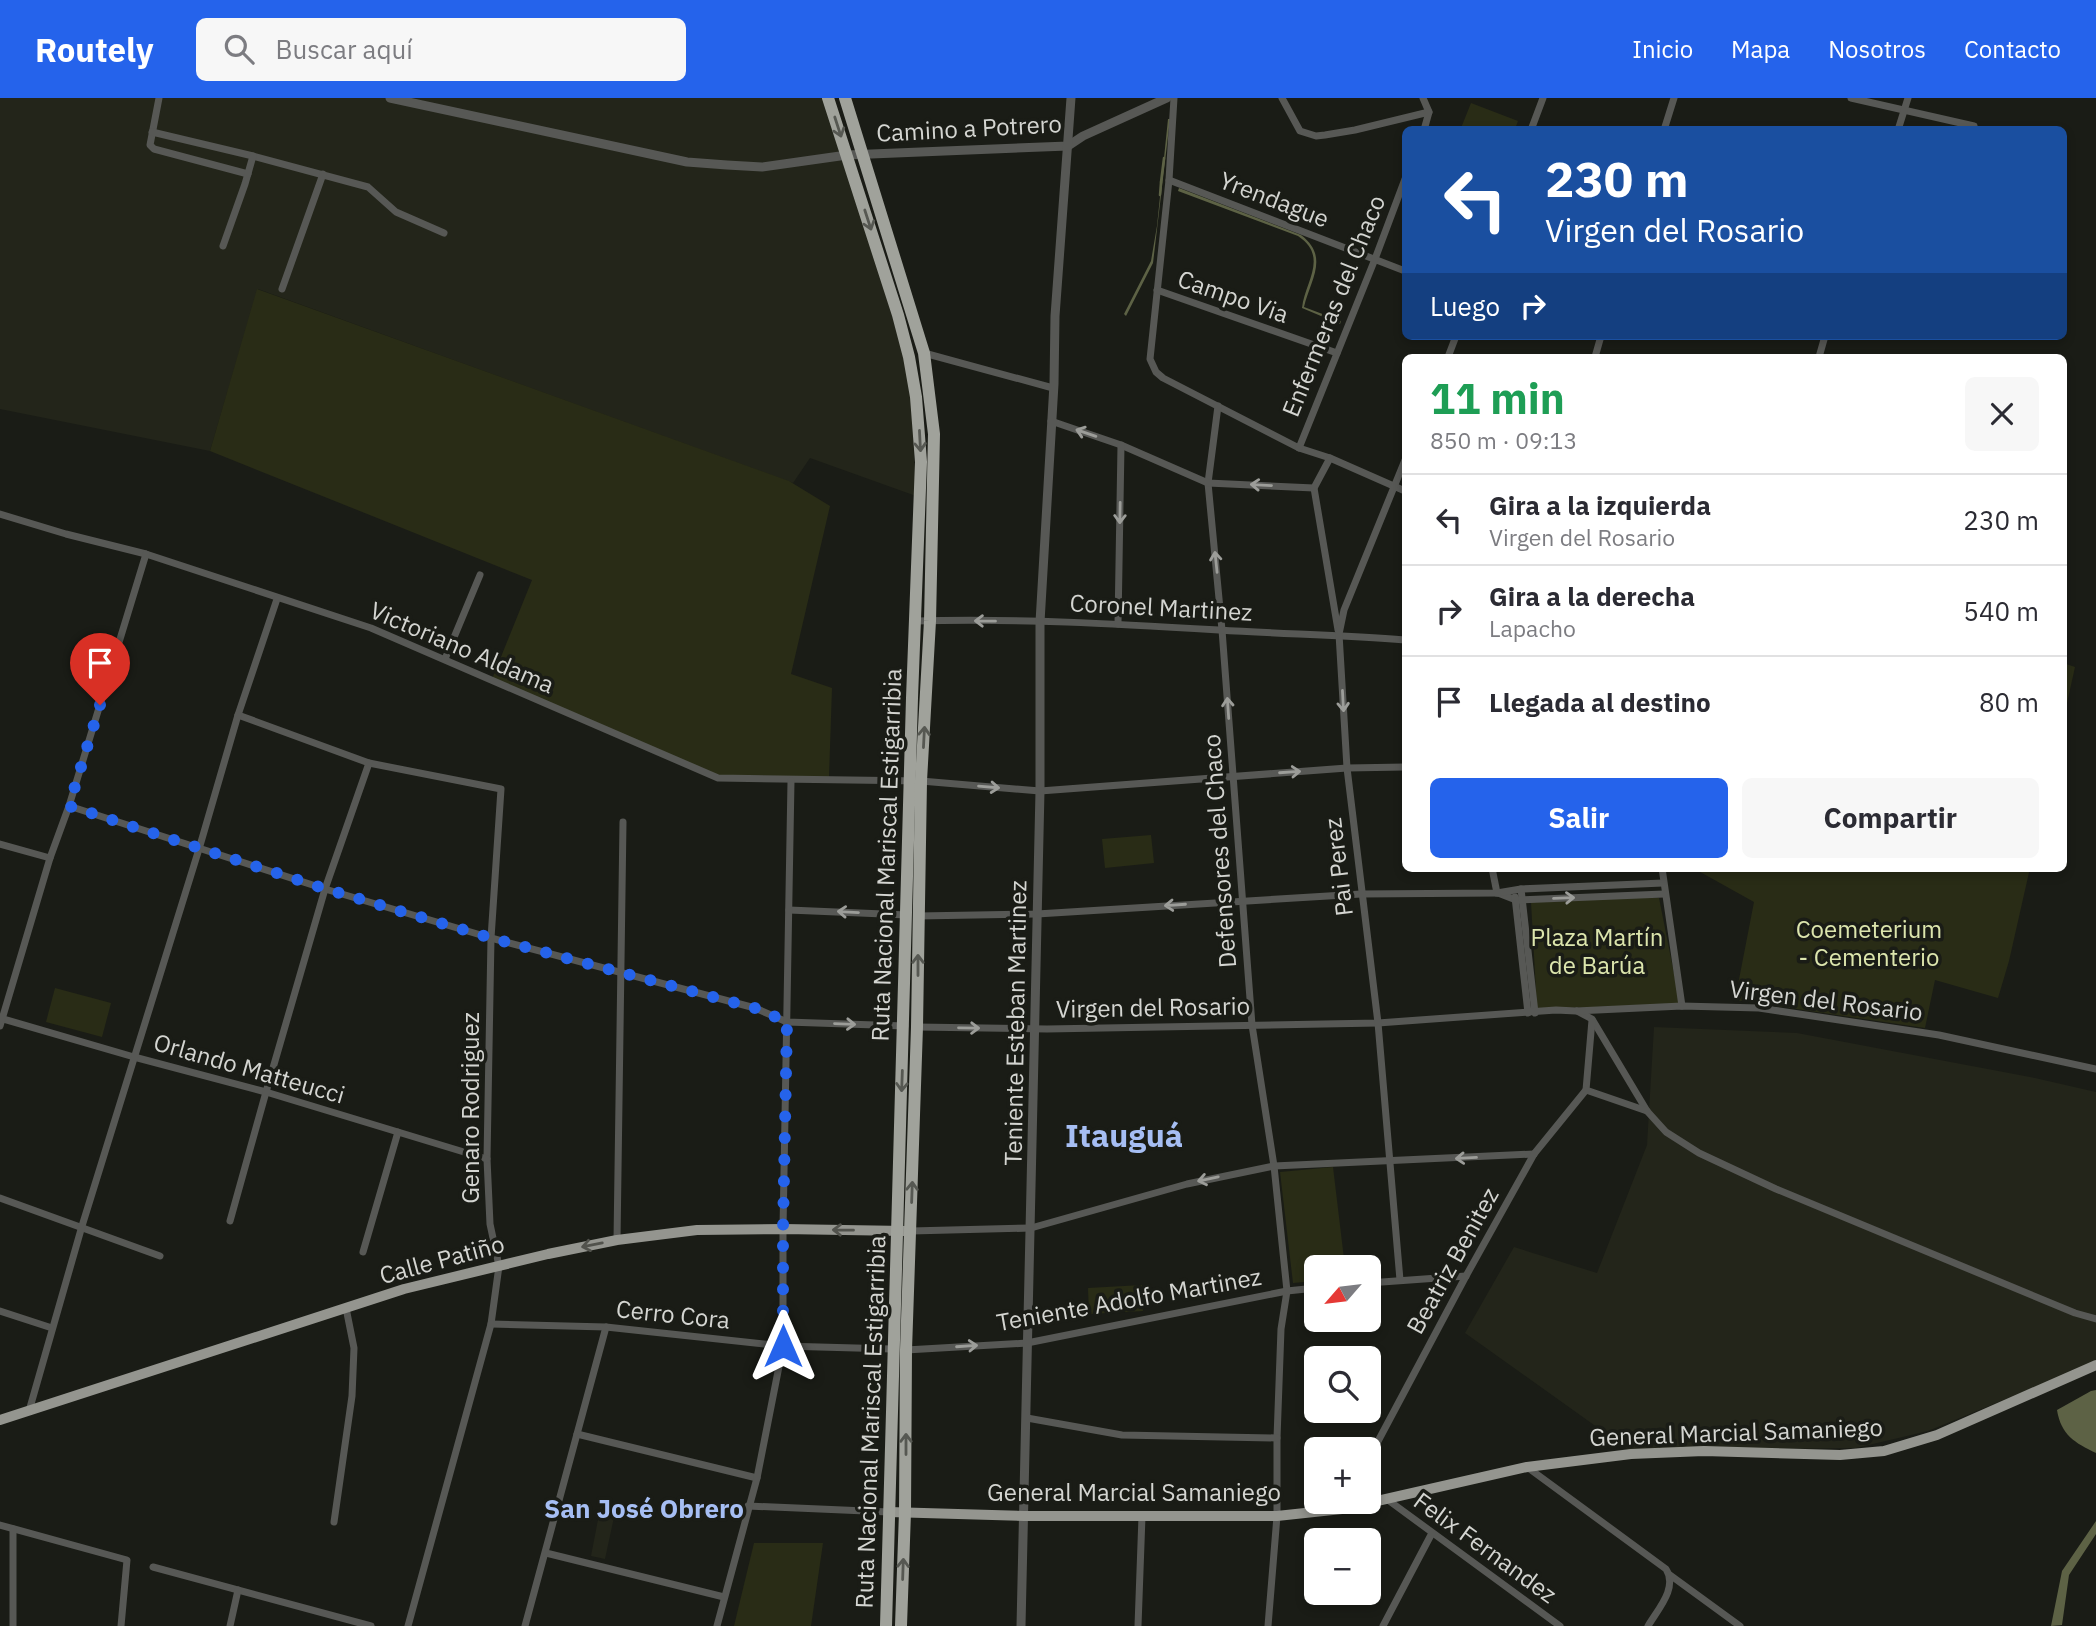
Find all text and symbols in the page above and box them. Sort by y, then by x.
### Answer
search box [196,18,686,81]
text: Routely [35,28,154,71]
icon: search [220,30,258,68]
text: Buscar aquí [276,32,413,66]
text: Inicio [1632,33,1693,65]
text: Mapa [1731,33,1790,65]
text: Nosotros [1828,33,1926,65]
text: Contacto [1964,33,2061,65]
street label: Camino a Potrero [875,107,1063,149]
one-way arrow [832,115,845,137]
text: 230 m [1545,147,1689,210]
icon: left [1430,154,1521,245]
street label: Yrendague [1215,164,1334,235]
street label: Enfermeras del Chaco [1274,190,1392,421]
one-way arrow [863,209,875,231]
text: Virgen del Rosario [1545,209,1804,251]
street label: Campo Via [1174,262,1293,330]
icon: right [1514,287,1552,325]
text: Luego [1430,289,1500,323]
text: 11 min [1430,371,1565,426]
button: close [1965,377,2039,451]
text: 850 m · 09:13 [1430,425,1577,455]
one-way arrow [1075,426,1097,439]
one-way arrow [914,429,927,452]
one-way arrow [1250,479,1273,492]
text: Gira a la izquierda [1489,488,1711,522]
one-way arrow [1113,501,1127,524]
icon: left [1430,501,1468,539]
text: 230 m [1963,503,2039,537]
text: Virgen del Rosario [1489,522,1675,552]
one-way arrow [1209,552,1222,574]
text: Gira a la derecha [1489,579,1695,613]
street label: Coronel Martinez [1069,586,1253,628]
icon: right [1430,592,1468,630]
street label: Victoriano Aldama [365,594,560,700]
text: 540 m [1963,594,2039,628]
text: Lapacho [1489,613,1576,643]
one-way arrow [974,614,997,628]
pin [70,633,130,705]
icon: arrive [81,644,119,682]
street label: Ruta Nacional Mariscal Estigarribia [863,668,909,1042]
icon: arrive [1430,683,1468,721]
text: Llegada al destino [1489,685,1711,719]
text: 80 m [1979,685,2039,719]
one-way arrow [1336,689,1349,712]
one-way arrow [1221,697,1234,720]
one-way arrow [917,726,930,749]
street label: Defensores del Chaco [1195,733,1243,969]
one-way arrow [1278,765,1301,778]
button: Salir [1430,778,1728,858]
button: Compartir [1742,778,2039,858]
one-way arrow [978,781,1000,794]
street label: Pai Perez [1316,816,1360,918]
street label: Teniente Esteban Martinez [997,880,1033,1166]
one-way arrow [1552,892,1575,905]
one-way arrow [1164,899,1187,912]
one-way arrow [837,906,860,919]
park label: Coemeterium - Cementerio [1796,913,1942,973]
park label: Plaza Martín de Barúa [1531,921,1663,981]
one-way arrow [911,953,925,976]
street label: Virgen del Rosario [1728,972,1925,1028]
street label: Virgen del Rosario [1056,989,1250,1025]
street label: Genaro Rodriguez [454,1012,486,1204]
one-way arrow [834,1018,857,1031]
one-way arrow [957,1021,980,1035]
street label: Orlando Matteucci [150,1025,349,1111]
one-way arrow [896,1069,909,1092]
district label: Itauguá [1065,1114,1183,1156]
one-way arrow [1454,1151,1477,1164]
one-way arrow [1197,1173,1220,1187]
one-way arrow [906,1181,919,1204]
street label: Beatriz Benitez [1399,1182,1506,1339]
one-way arrow [832,1223,855,1237]
street label: Calle Patiño [376,1227,508,1291]
street label: Ruta Nacional Mariscal Estigarribia [847,1235,893,1609]
one-way arrow [581,1239,604,1253]
north arrow [1304,1255,1381,1332]
map controls [1304,1255,1381,1605]
street label: Teniente Adolfo Martinez [994,1260,1264,1338]
street label: Cerro Cora [614,1292,732,1336]
position arrow [746,1309,820,1383]
one-way arrow [955,1339,977,1352]
button: search [1304,1346,1381,1423]
street label: General Marcial Samaniego [1589,1411,1883,1453]
one-way arrow [899,1433,913,1456]
button: + [1304,1437,1381,1514]
street label: General Marcial Samaniego [987,1476,1281,1508]
street label: Felix Fernandez [1408,1484,1563,1610]
district label: San José Obrero [544,1491,744,1525]
button: − [1304,1528,1381,1605]
one-way arrow [897,1558,910,1581]

